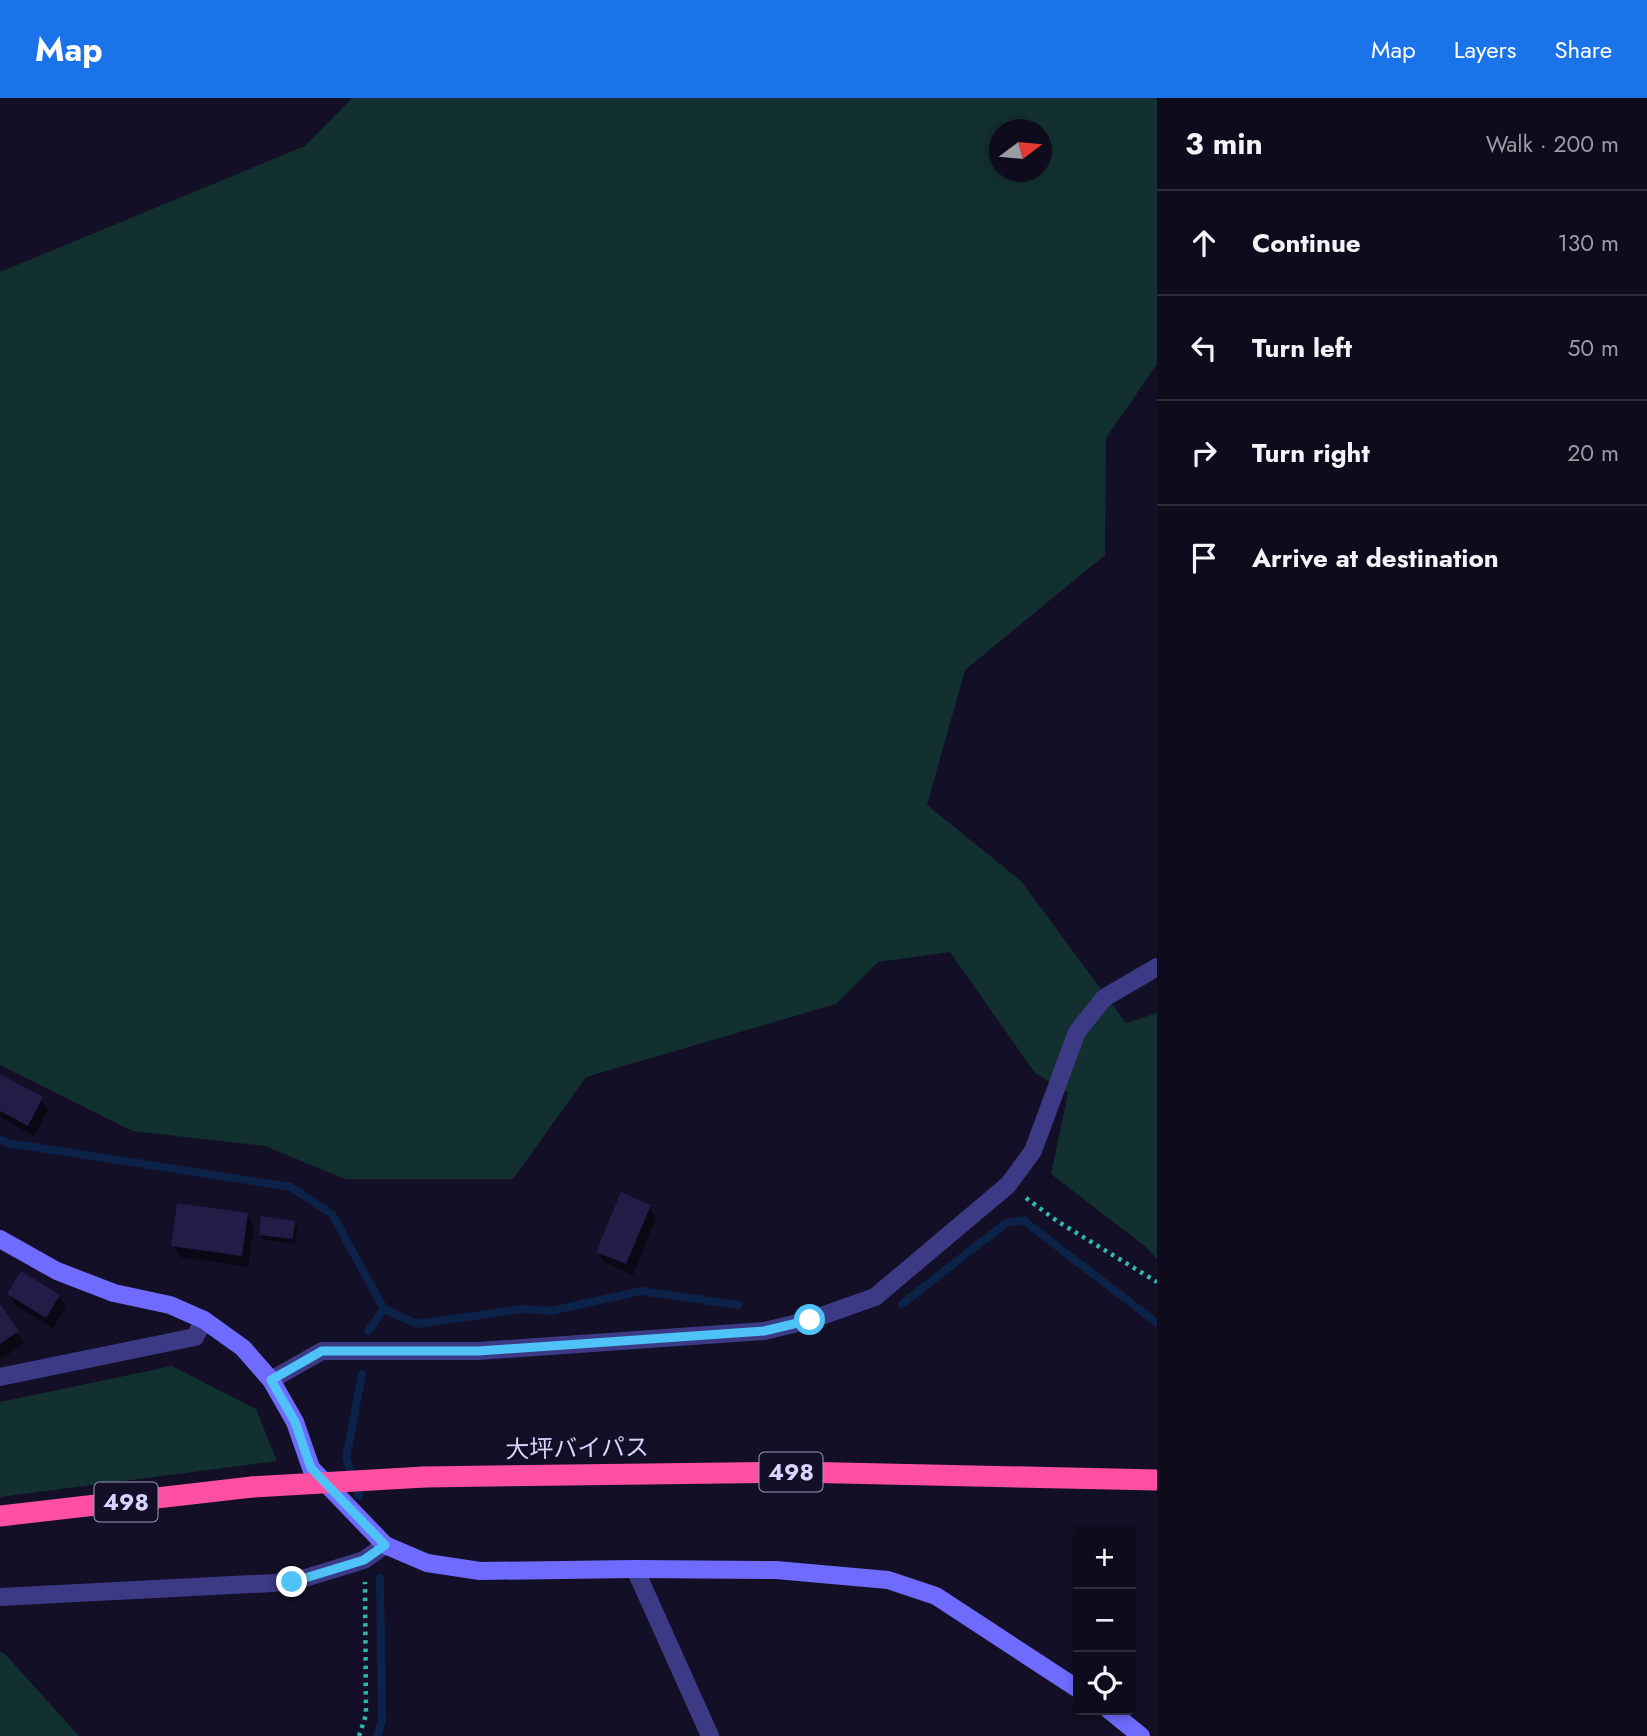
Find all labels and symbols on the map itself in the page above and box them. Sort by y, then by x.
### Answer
north arrow [989,119,1052,182]
route start [794,1304,825,1335]
street label: 大坪バイパス [505,1429,649,1467]
road number: 498 [760,1452,822,1492]
road number: 498 [94,1483,158,1522]
route end [276,1566,307,1597]

